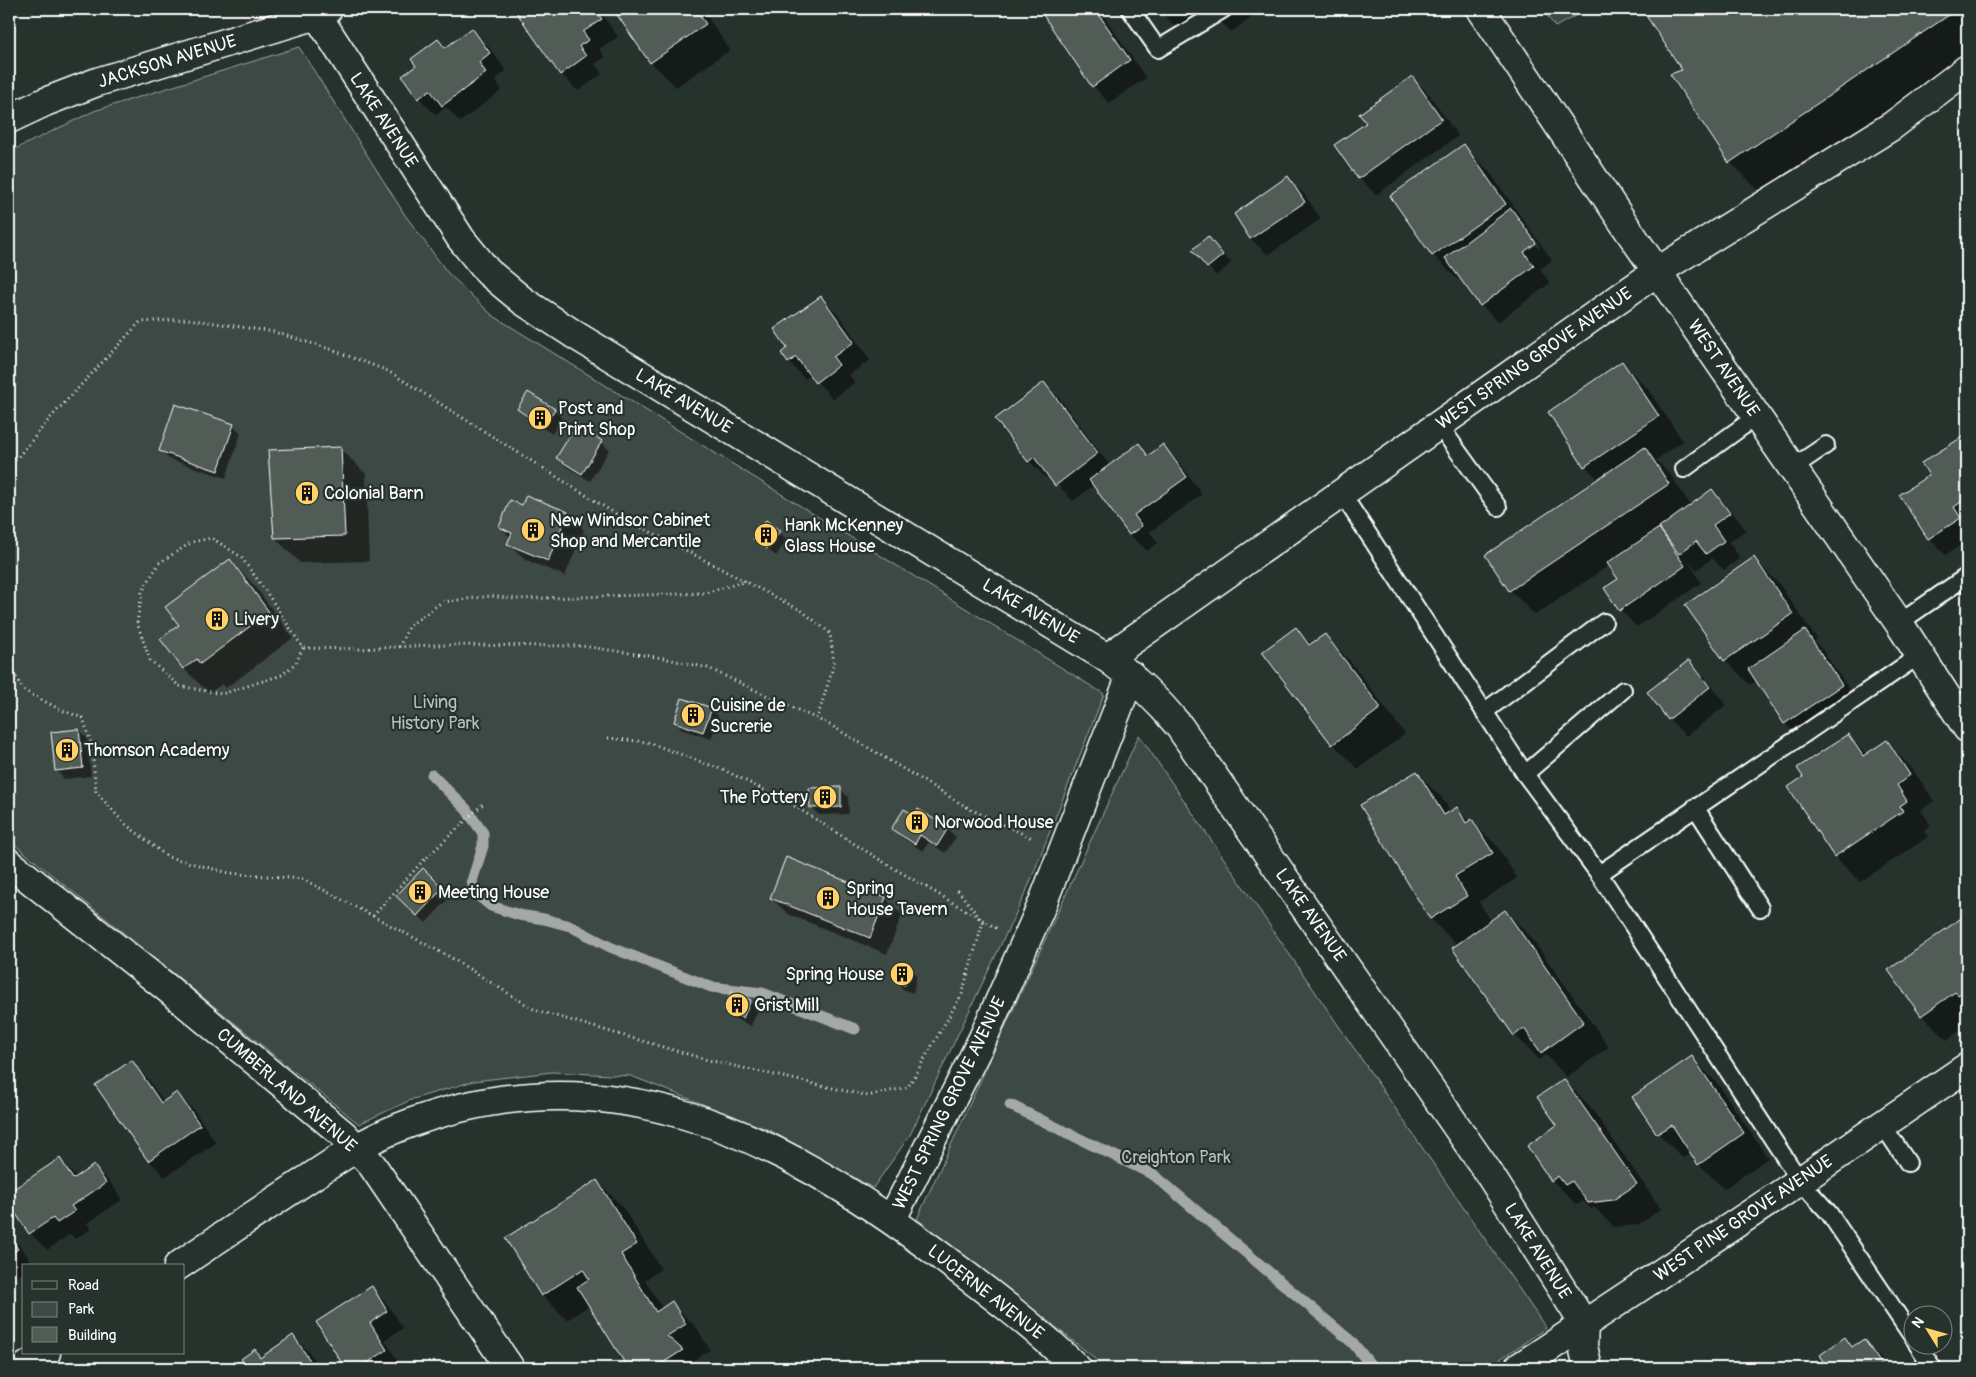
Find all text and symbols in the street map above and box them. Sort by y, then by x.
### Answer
street label: JACKSON AVENUE [95,29,239,93]
street label: LAKE AVENUE [344,68,423,172]
street label: WEST SPRING GROVE AVENUE [1432,282,1637,435]
street label: WEST AVENUE [1683,315,1765,421]
street label: LAKE AVENUE [631,363,736,439]
place label: Post and Print Shop [558,397,635,441]
building icon: Post and Print Shop [527,405,553,431]
building icon: Colonial Barn [294,480,320,506]
place label: Colonial Barn [324,482,424,505]
place label: New Windsor Cabinet Shop and Mercantile [550,509,711,553]
place label: Hank McKenney Glass House [784,514,904,558]
building icon: New Windsor Cabinet Shop and Mercantile [520,517,546,543]
building icon: Hank McKenney Glass House [753,522,779,548]
street label: LAKE AVENUE [978,573,1083,649]
building icon: Livery [204,606,230,632]
place label: Livery [234,608,279,631]
park label: Living History Park [390,691,480,735]
place label: Cuisine de Sucrerie [710,694,785,738]
building icon: Cuisine de Sucrerie [680,702,706,728]
building icon: Thomson Academy [54,737,80,763]
place label: Thomson Academy [84,739,230,762]
building icon: The Pottery [812,784,838,810]
place label: The Pottery [720,786,808,809]
building icon: Norwood House [904,809,930,835]
place label: Norwood House [934,811,1054,834]
street label: LAKE AVENUE [1270,864,1351,967]
place label: Spring House Tavern [846,877,948,921]
building icon: Meeting House [407,879,433,905]
place label: Meeting House [438,881,549,904]
building icon: Spring House Tavern [815,885,841,911]
building icon: Spring House [889,961,915,987]
place label: Spring House [785,963,884,986]
building icon: Grist Mill [724,992,750,1018]
street label: WEST SPRING GROVE AVENUE [888,993,1011,1214]
place label: Grist Mill [754,994,820,1017]
street label: CUMBERLAND AVENUE [212,1023,362,1158]
park label: Creighton Park [1121,1146,1231,1169]
street label: WEST PINE GROVE AVENUE [1650,1150,1837,1287]
street label: LAKE AVENUE [1499,1199,1576,1304]
street label: LUCERNE AVENUE [923,1240,1049,1345]
legend [22,1264,185,1354]
text: Road [68,1276,99,1295]
text: Park [68,1300,95,1319]
north arrow [1904,1304,1954,1354]
text: N [1908,1314,1928,1331]
text: Building [68,1326,116,1345]

